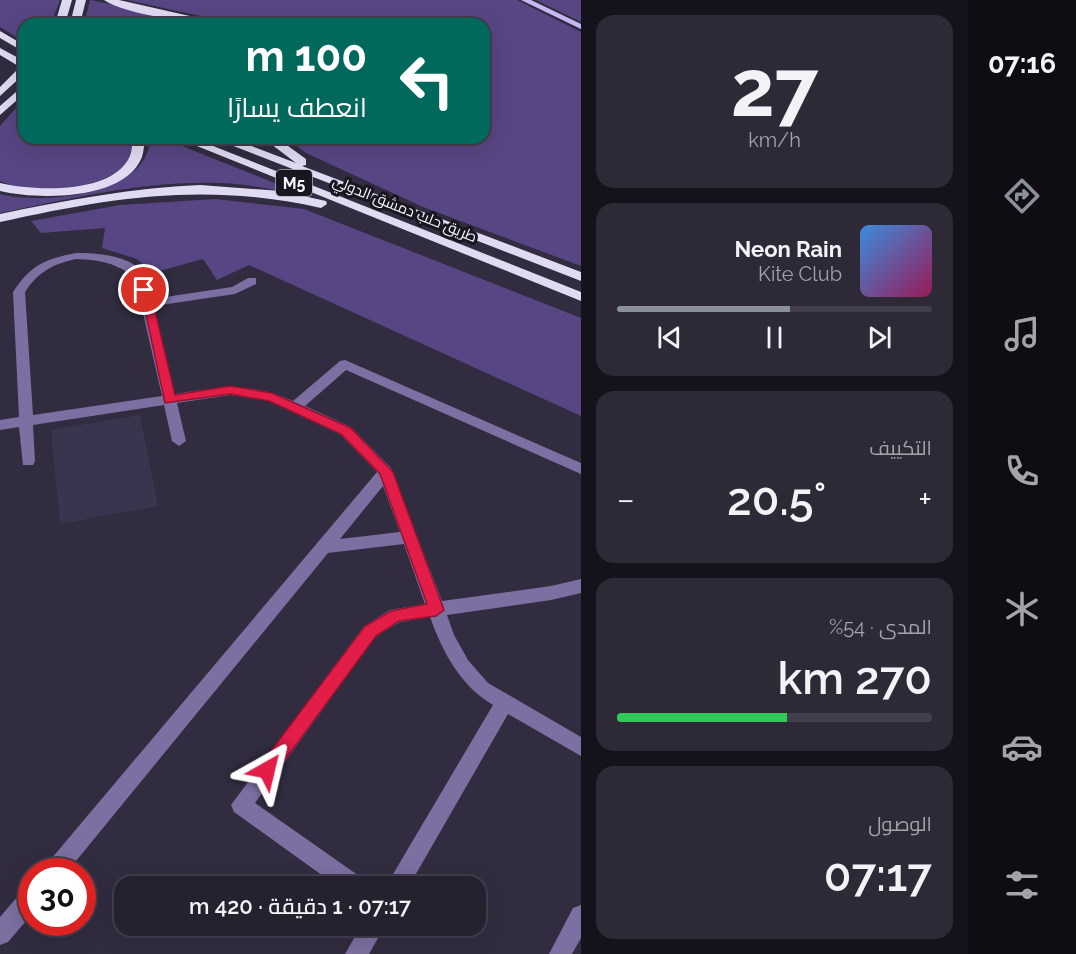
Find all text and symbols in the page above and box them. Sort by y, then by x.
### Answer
text: 100 m [245,32,367,81]
icon: left [388,42,466,120]
text: 27 [731,43,818,134]
text: 07:16 [988,48,1056,79]
text: انعطف يسارًا [227,92,367,123]
text: km/h [748,128,801,152]
road number: M5 [276,170,312,196]
street label: طريق حلب دمشق الدولي [329,172,480,249]
icon: directions [1001,175,1043,217]
text: Neon Rain [734,236,842,262]
text: Kite Club [758,262,842,286]
pin [118,264,169,315]
icon: arrive [127,273,160,306]
icon: music [1001,313,1043,355]
icon: previous [653,321,686,354]
icon: pause [758,321,791,354]
icon: next [863,321,896,354]
text: التكييف [869,436,932,460]
icon: phone [1001,450,1043,492]
text: 20.5° [727,473,826,526]
text: − [617,480,635,519]
text: + [918,480,932,519]
icon: climate [1001,588,1043,630]
text: المدى · 54% [829,615,932,639]
text: 270 km [777,652,932,705]
icon: car [1001,726,1043,768]
position arrow [235,738,299,802]
text: الوصول [868,812,932,836]
text: 07:17 [824,849,932,902]
speed limit sign: 30 [18,858,96,936]
icon: filters [1001,864,1043,906]
text: 07:17 · 1 دقيقة · 420 m [189,893,411,919]

